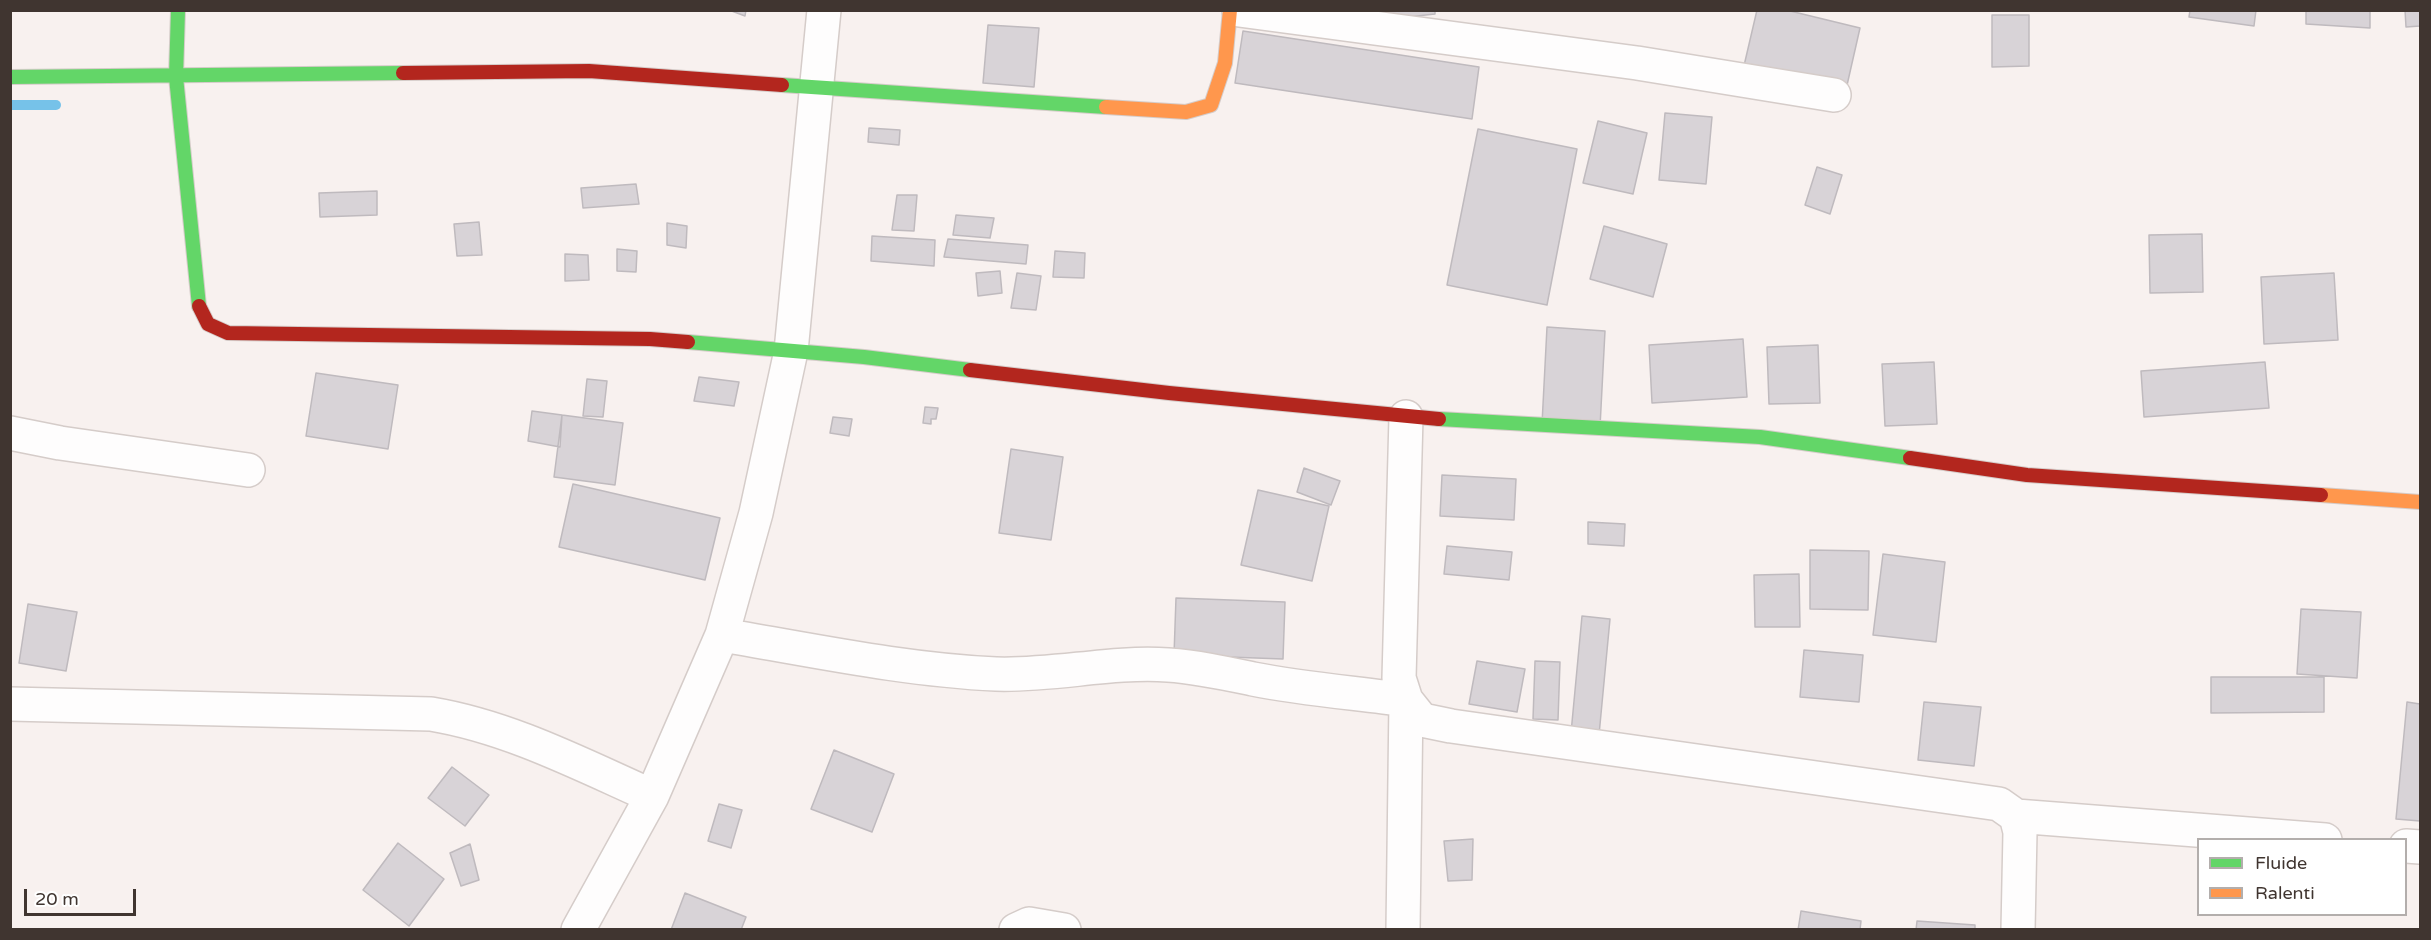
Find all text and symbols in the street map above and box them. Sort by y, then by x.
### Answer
legend [2197,838,2407,916]
text: Fluide [2255,852,2307,874]
scale bar [27,877,140,915]
text: Ralenti [2255,882,2315,904]
text: 20 m [35,888,79,910]

